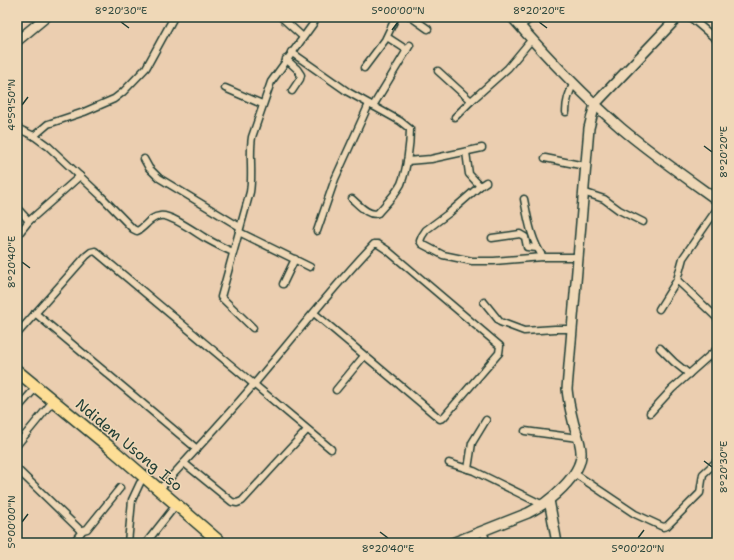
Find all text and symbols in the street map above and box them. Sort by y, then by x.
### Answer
text: 8°20'30"E [95,4,147,17]
text: 5°00'00"N [371,4,425,17]
text: 8°20'20"E [513,4,565,17]
text: 4°59'50"N [5,79,18,131]
text: 8°20'20"E [717,126,730,178]
text: 8°20'40"E [5,236,18,288]
street label: Ndidem Usong Iso [71,394,187,496]
text: 8°20'30"E [717,441,730,493]
text: 5°00'00"N [5,495,18,549]
text: 8°20'40"E [362,542,414,555]
text: 5°00'20"N [612,542,664,555]

